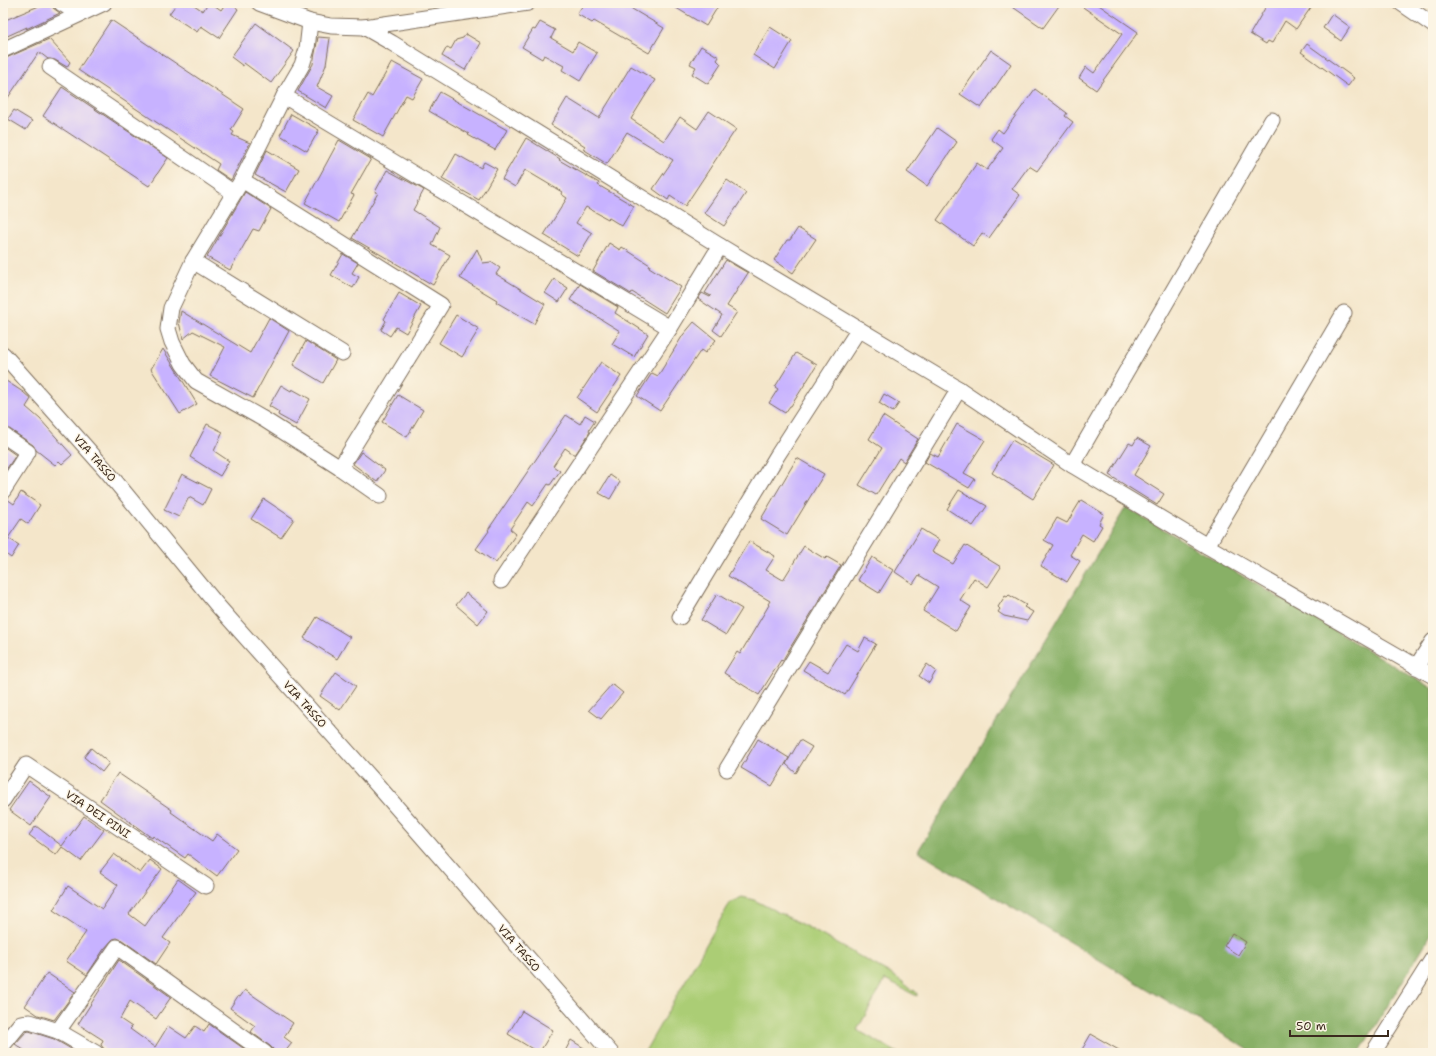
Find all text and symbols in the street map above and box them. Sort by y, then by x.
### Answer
street label: VIA TASSO [70,431,119,485]
street label: VIA TASSO [280,678,330,731]
street label: VIA DEI PINI [62,787,133,842]
street label: VIA TASSO [494,921,543,975]
scale bar [1290,1012,1388,1038]
text: 50 m [1296,1018,1326,1034]

